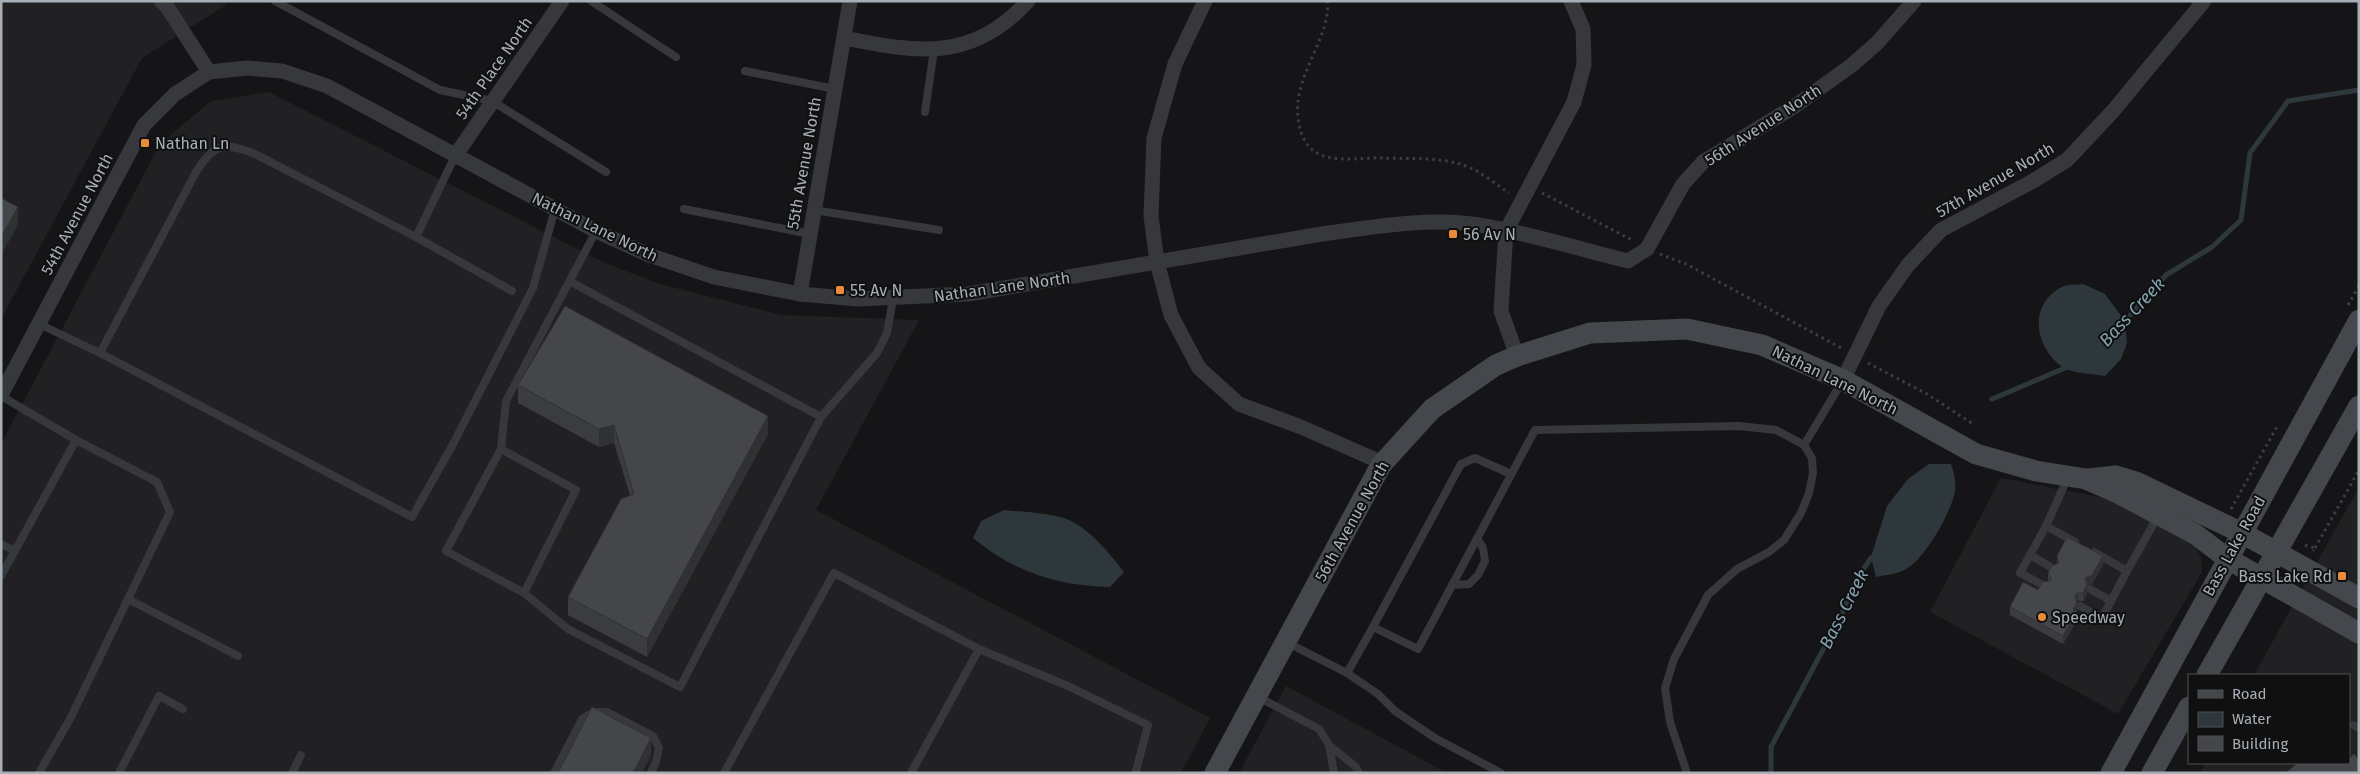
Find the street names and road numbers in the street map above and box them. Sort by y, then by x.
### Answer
street label: 54th Place North [452,13,536,123]
street label: 56th Avenue North [1701,80,1825,170]
street label: 55th Avenue North [783,95,825,231]
street label: 57th Avenue North [1933,139,2057,221]
street label: 54th Avenue North [37,150,117,278]
street label: Nathan Lane North [529,188,661,266]
street label: Nathan Lane North [933,268,1071,306]
street label: Nathan Lane North [1769,341,1901,419]
street label: 56th Avenue North [1311,457,1393,585]
street label: Bass Lake Road [2199,493,2269,599]

